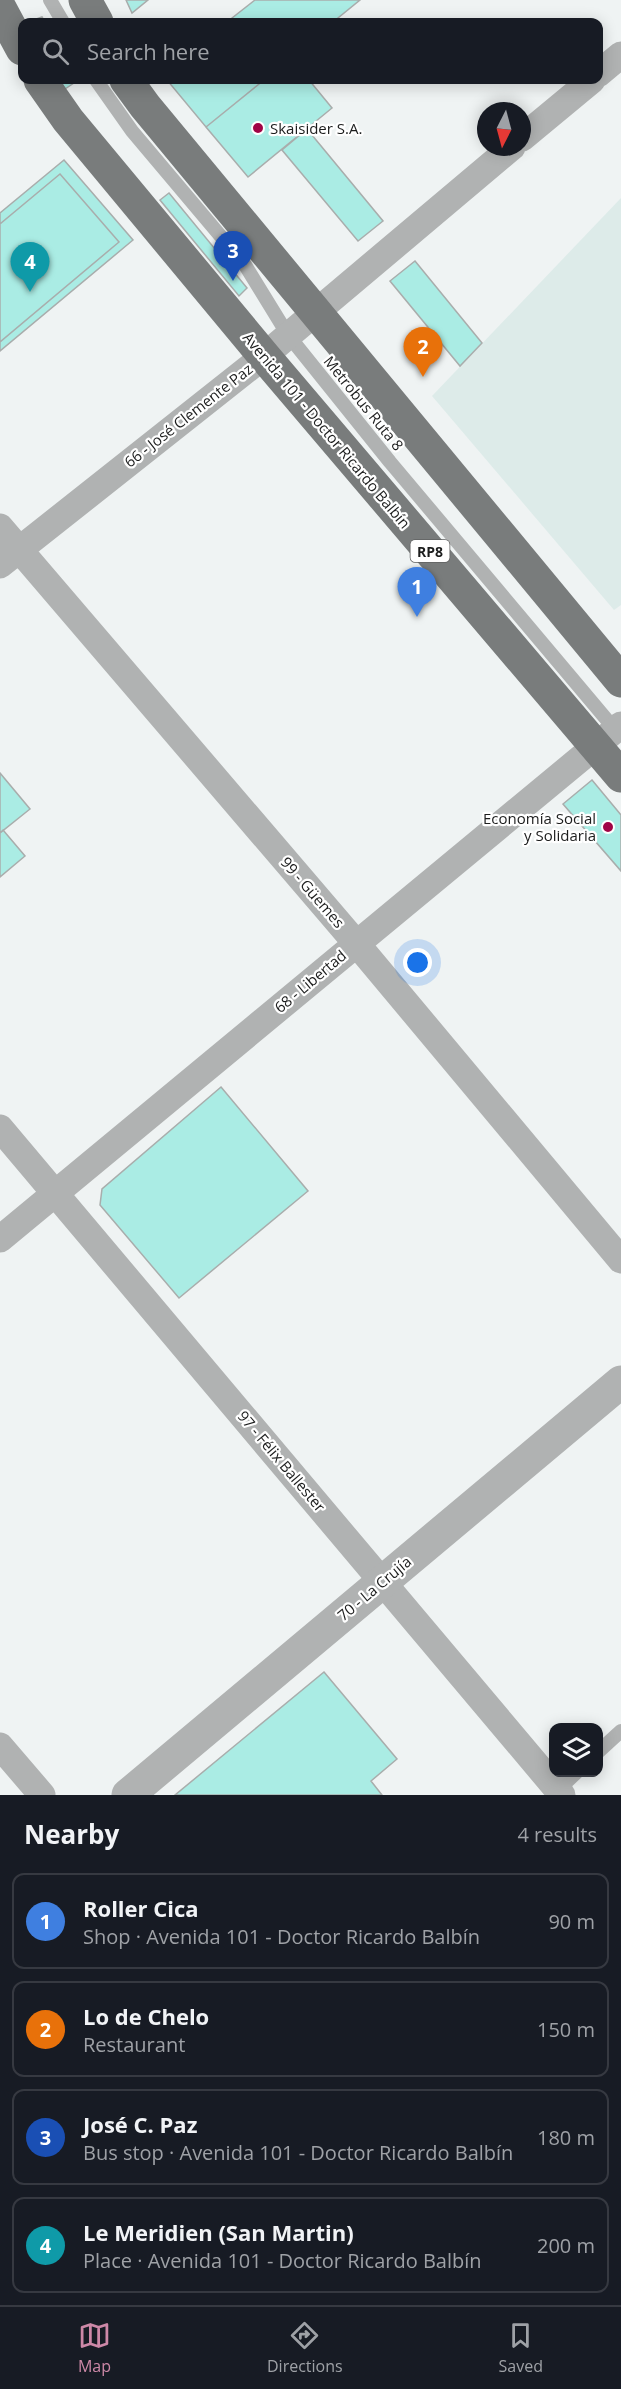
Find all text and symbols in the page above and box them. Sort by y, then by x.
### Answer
search box [18,18,603,84]
icon: search [39,35,72,68]
text: Search here [87,36,210,66]
north arrow [477,102,531,156]
place label: Skaisider S.A. [270,118,362,138]
marker: Skaisider S.A. [251,121,265,135]
pin: 3 [214,232,252,281]
pin: 4 [10,242,50,292]
street label: Avenida 101 - Doctor Ricardo Balbín [239,328,415,532]
pin: 2 [404,328,442,377]
street label: Metrobus Ruta 8 [320,351,408,455]
street label: 66 - José Clemente Paz [120,359,256,471]
road number: RP8 [410,540,450,562]
pin: 1 [398,568,436,617]
place label: Economía Social y Solidaria [483,808,596,845]
marker: Economía Social y Solidaria [601,820,615,834]
street label: 99 - Güemes [277,852,349,932]
street label: 68 - Libertad [270,945,350,1017]
your location [403,948,432,977]
street label: 97 - Félix Ballester [234,1406,330,1516]
street label: 70 - La Crujía [333,1551,415,1625]
map controls [549,1723,603,1777]
button: layers [549,1723,603,1777]
text: Nearby [24,1816,119,1852]
text: 4 results [517,1821,597,1848]
text: Roller Cica [83,1893,199,1923]
text: 1 [40,1908,51,1935]
text: 90 m [548,1908,595,1935]
text: Shop · Avenida 101 - Doctor Ricardo Balbín [83,1923,480,1950]
text: Lo de Chelo [83,2001,209,2031]
text: 2 [40,2016,51,2043]
text: 150 m [537,2016,595,2043]
text: Restaurant [83,2031,185,2058]
text: José C. Paz [83,2109,197,2139]
text: 3 [40,2124,51,2151]
text: 180 m [537,2124,595,2151]
text: Bus stop · Avenida 101 - Doctor Ricardo Balbín [83,2139,513,2166]
text: Le Meridien (San Martin) [83,2217,354,2247]
text: 4 [40,2232,51,2259]
text: 200 m [537,2232,595,2259]
text: Place · Avenida 101 - Doctor Ricardo Balbín [83,2247,482,2274]
tab: Map [78,2319,111,2377]
tab: Directions [267,2319,343,2377]
tab: Saved [499,2319,543,2377]

